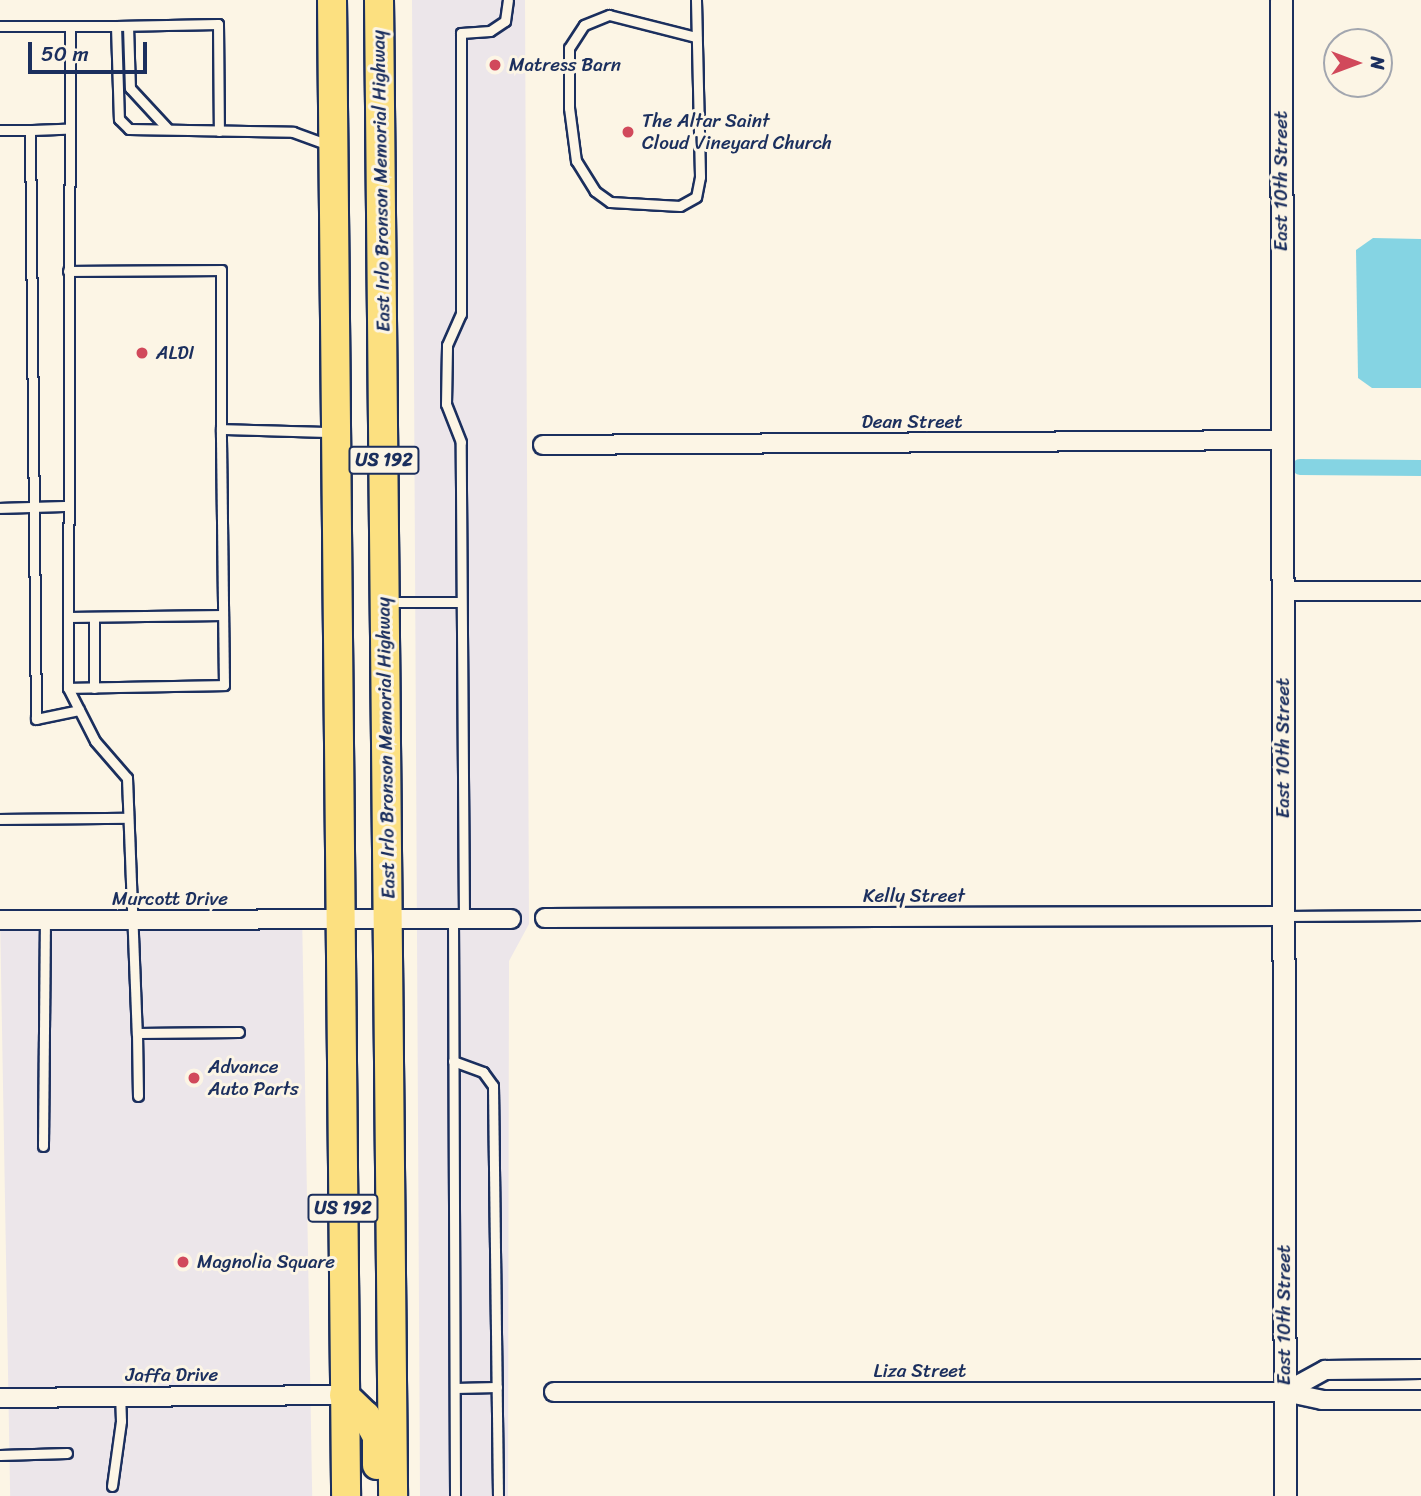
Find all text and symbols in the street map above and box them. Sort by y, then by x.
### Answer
scale bar [32,28,150,72]
north arrow [1323,28,1393,98]
street label: East Irlo Bronson Memorial Highway [367,29,395,333]
text: 50 m [41,35,89,73]
place label: Matress Barn [509,54,621,76]
text: N [1361,56,1394,70]
marker: Matress Barn [487,57,503,73]
place label: The Altar Saint Cloud Vineyard Church [642,110,832,154]
street label: East 10th Street [1270,111,1292,251]
marker: The Altar Saint Cloud Vineyard Church [620,124,636,140]
place label: ALDI [156,342,194,364]
marker: ALDI [134,345,150,361]
street label: Dean Street [861,411,963,433]
road number: US 192 [347,446,421,474]
street label: East Irlo Bronson Memorial Highway [372,596,400,900]
street label: East 10th Street [1272,678,1294,818]
street label: Kelly Street [863,885,965,907]
street label: Murcott Drive [112,888,228,910]
place label: Advance Auto Parts [208,1056,298,1100]
marker: Advance Auto Parts [186,1070,202,1086]
road number: US 192 [306,1194,380,1223]
street label: East 10th Street [1273,1245,1295,1385]
place label: Magnolia Square [197,1251,335,1273]
marker: Magnolia Square [175,1254,191,1270]
street label: Liza Street [874,1360,966,1382]
street label: Jaffa Drive [126,1364,218,1386]

